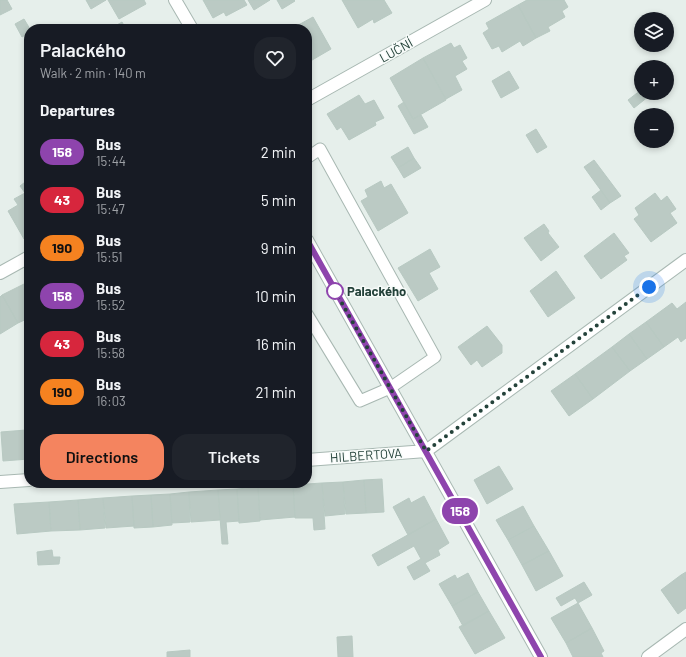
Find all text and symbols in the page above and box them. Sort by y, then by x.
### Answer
map controls [634,12,674,148]
button: layers [634,12,674,52]
street label: LUČNÍ [377,34,415,66]
button: heart [254,37,296,79]
text: Palackého [40,38,126,61]
button: + [634,60,674,100]
text: Walk · 2 min · 140 m [40,65,146,81]
text: Departures [40,101,115,119]
button: − [634,108,674,148]
text: Bus [96,135,121,153]
text: 158 [52,143,72,160]
text: 2 min [261,143,296,161]
text: 15:44 [96,153,126,169]
text: Bus [96,183,121,201]
text: 43 [54,191,70,208]
text: 5 min [261,191,296,209]
text: 15:47 [96,201,125,217]
text: Bus [96,231,121,249]
text: 190 [52,239,72,256]
text: 9 min [261,239,296,257]
text: 15:51 [96,249,123,265]
your location [639,277,659,297]
text: Bus [96,279,121,297]
marker: Palackého [326,282,344,300]
place label: Palackého [347,283,406,299]
text: 158 [52,287,72,304]
text: 10 min [255,287,296,305]
text: 15:52 [96,297,125,313]
text: Bus [96,327,121,345]
text: 43 [54,335,70,352]
text: 16 min [256,335,296,353]
text: 15:58 [96,345,125,361]
text: Bus [96,375,121,393]
text: 190 [52,383,72,400]
text: 21 min [256,383,296,401]
text: 16:03 [96,393,126,409]
button: Directions [40,434,164,480]
button: Tickets [172,434,296,480]
street label: HILBERTOVA [329,444,403,466]
line badge: 158 [437,498,483,524]
text: 158 [450,502,470,519]

